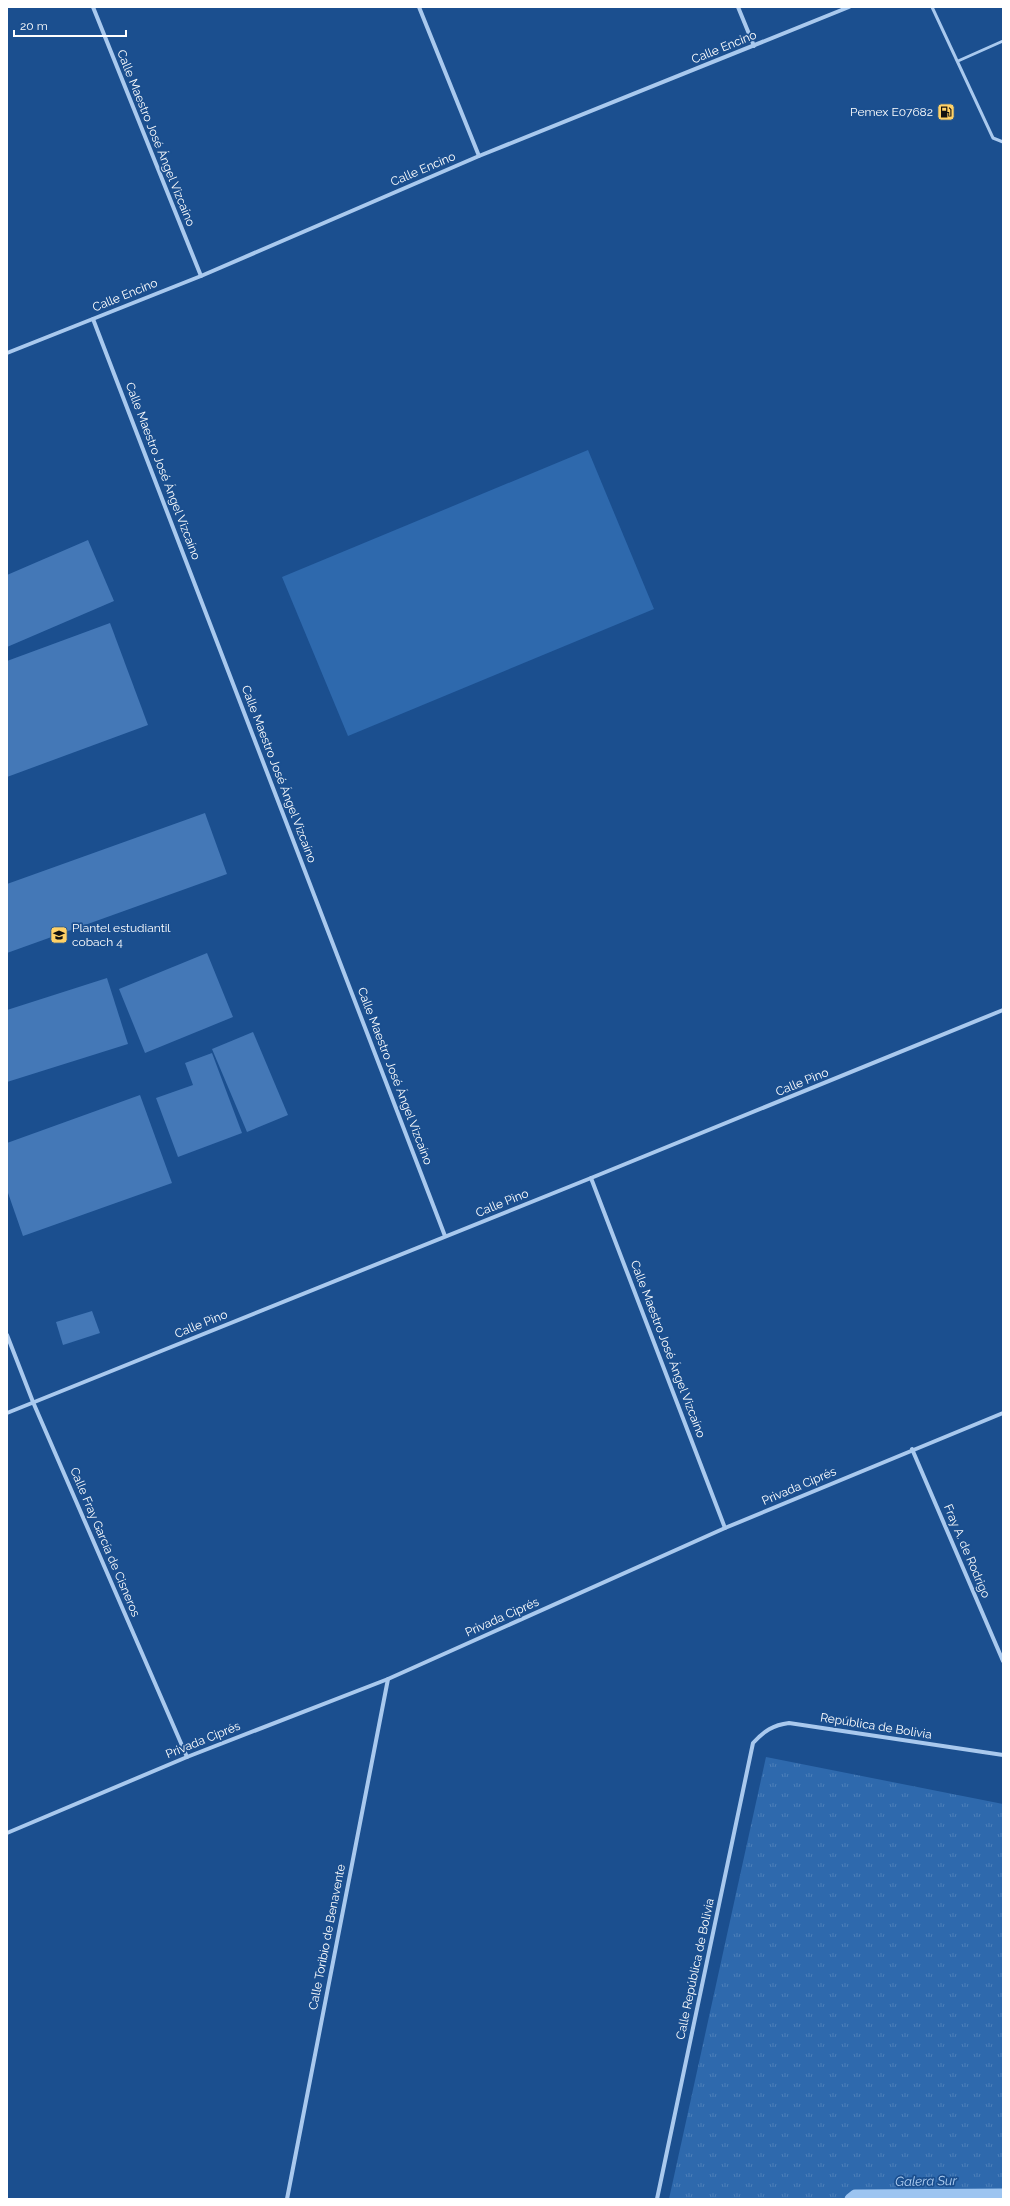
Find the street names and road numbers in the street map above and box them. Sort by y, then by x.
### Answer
street label: Calle Encino [689,28,759,66]
street label: Calle Maestro José Ángel Vizcaíno [114,48,198,228]
street label: Calle Encino [389,149,457,189]
street label: Calle Encino [90,276,160,314]
street label: Calle Maestro José Ángel Vizcaíno [123,380,203,562]
street label: Calle Maestro José Ángel Vizcaíno [239,683,319,865]
street label: Calle Maestro José Ángel Vizcaíno [355,985,435,1167]
street label: Calle Pino [774,1065,830,1099]
street label: Calle Pino [474,1186,530,1220]
street label: Calle Maestro José Ángel Vizcaíno [628,1258,708,1440]
street label: Calle Pino [173,1307,229,1341]
street label: Privada Ciprés [760,1464,838,1508]
street label: Calle Fray García de Cisneros [67,1465,143,1619]
street label: Fray A. de Rodrigo [941,1502,993,1600]
street label: Privada Ciprés [463,1594,541,1640]
street label: República de Bolivia [819,1710,933,1742]
street label: Privada Ciprés [164,1719,243,1761]
street label: Calle Toribio de Benavente [306,1863,348,2011]
street label: Calle República de Bolivia [673,1897,717,2041]

